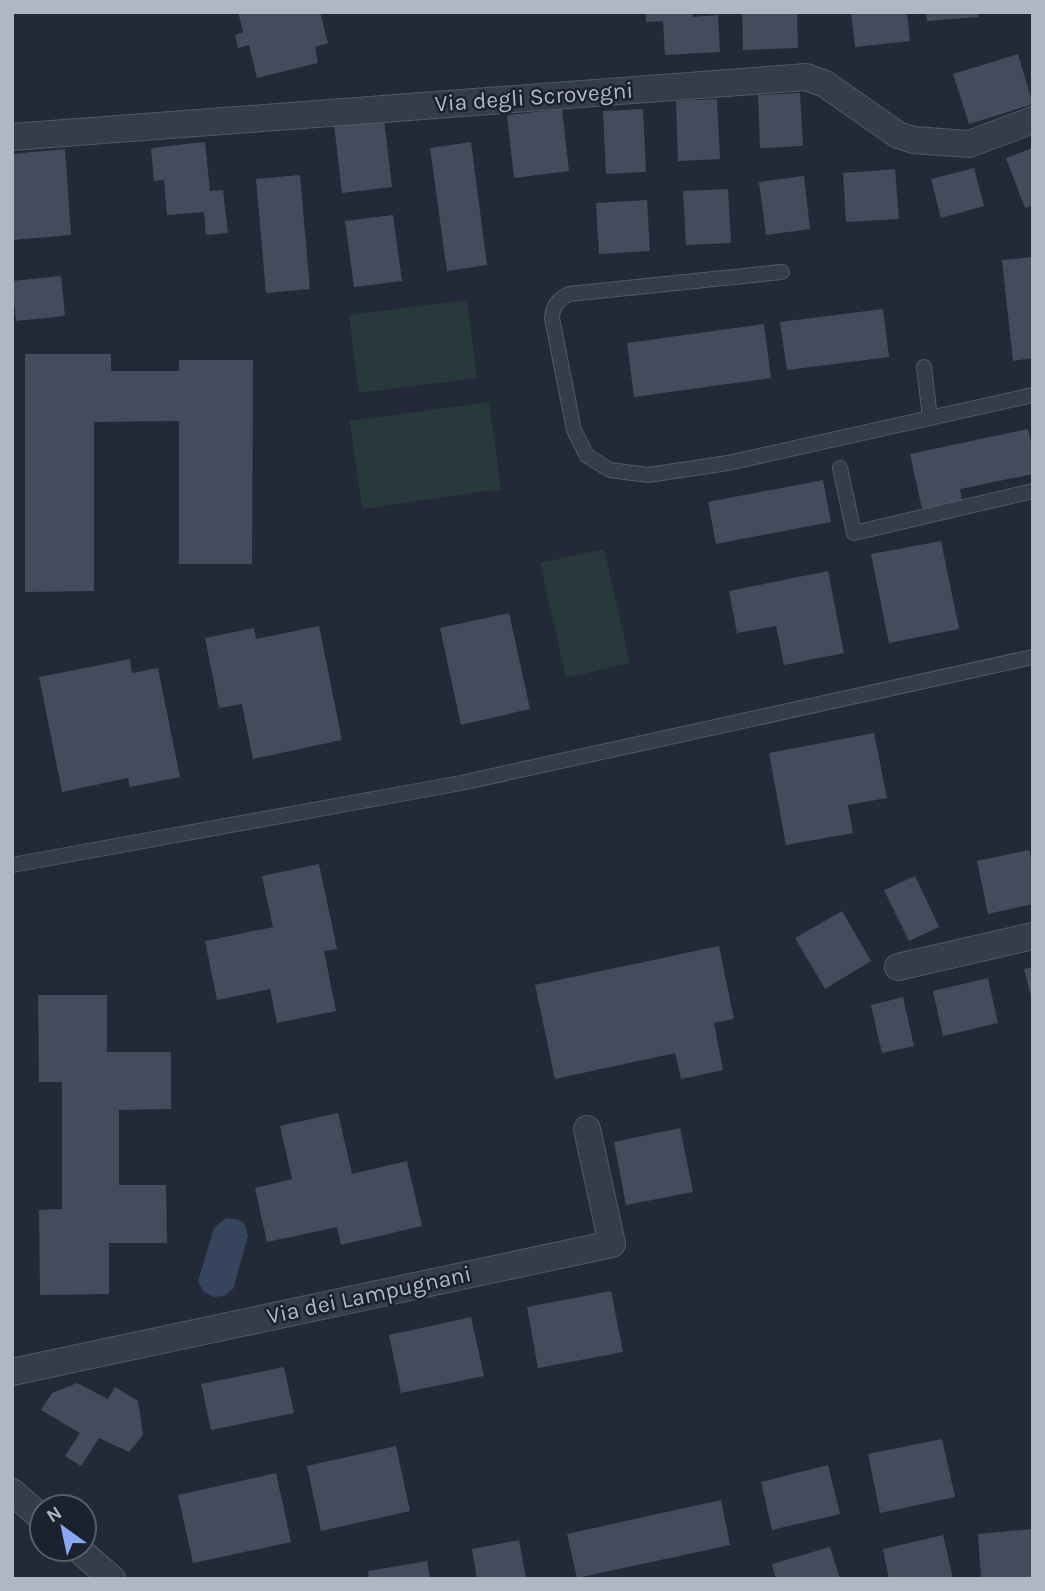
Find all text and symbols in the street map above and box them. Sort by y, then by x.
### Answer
street label: Via degli Scrovegni [434,77,634,117]
street label: Via dei Lampugnani [264,1260,474,1330]
north arrow [28,1493,98,1563]
text: N [43,1502,66,1528]

